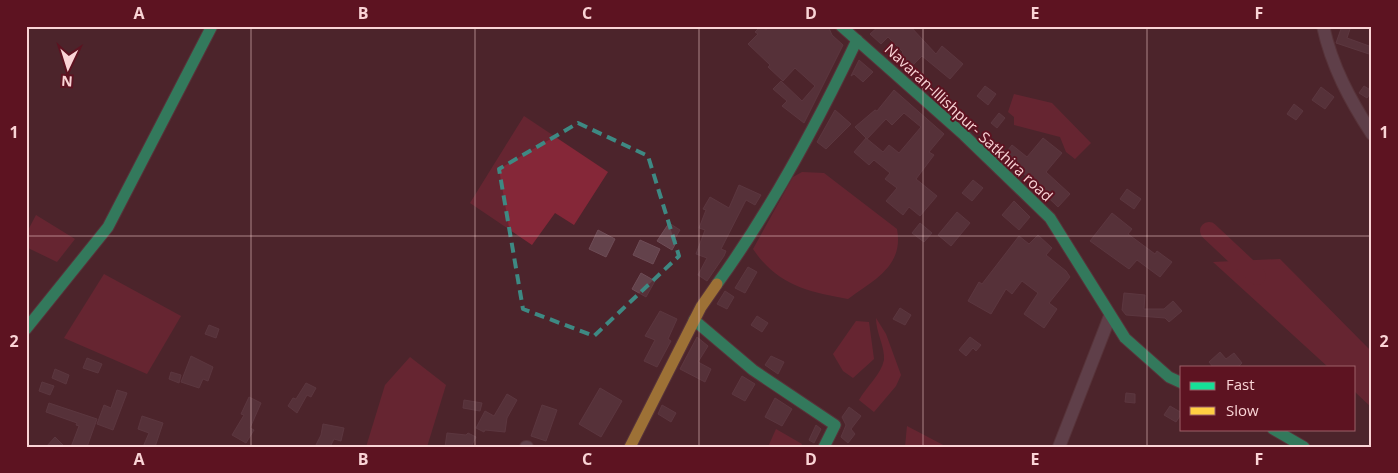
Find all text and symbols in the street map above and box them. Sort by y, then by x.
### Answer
text: A [133,2,145,24]
text: B [358,2,368,24]
text: C [582,2,592,24]
text: D [805,2,817,24]
text: E [1031,2,1040,24]
text: F [1255,2,1263,24]
street label: Navaran-Illishpur- Satkhira road [881,39,1057,205]
north arrow [42,42,92,92]
text: N [61,72,73,91]
text: 1 [9,121,19,143]
text: 1 [1379,121,1389,143]
text: 2 [9,330,19,352]
text: 2 [1379,330,1389,352]
legend [1180,366,1356,430]
text: Fast [1226,374,1255,394]
text: Slow [1226,400,1259,420]
text: A [133,448,145,470]
text: B [358,448,368,470]
text: C [582,448,592,470]
text: D [805,448,817,470]
text: E [1031,448,1040,470]
text: F [1255,448,1263,470]

